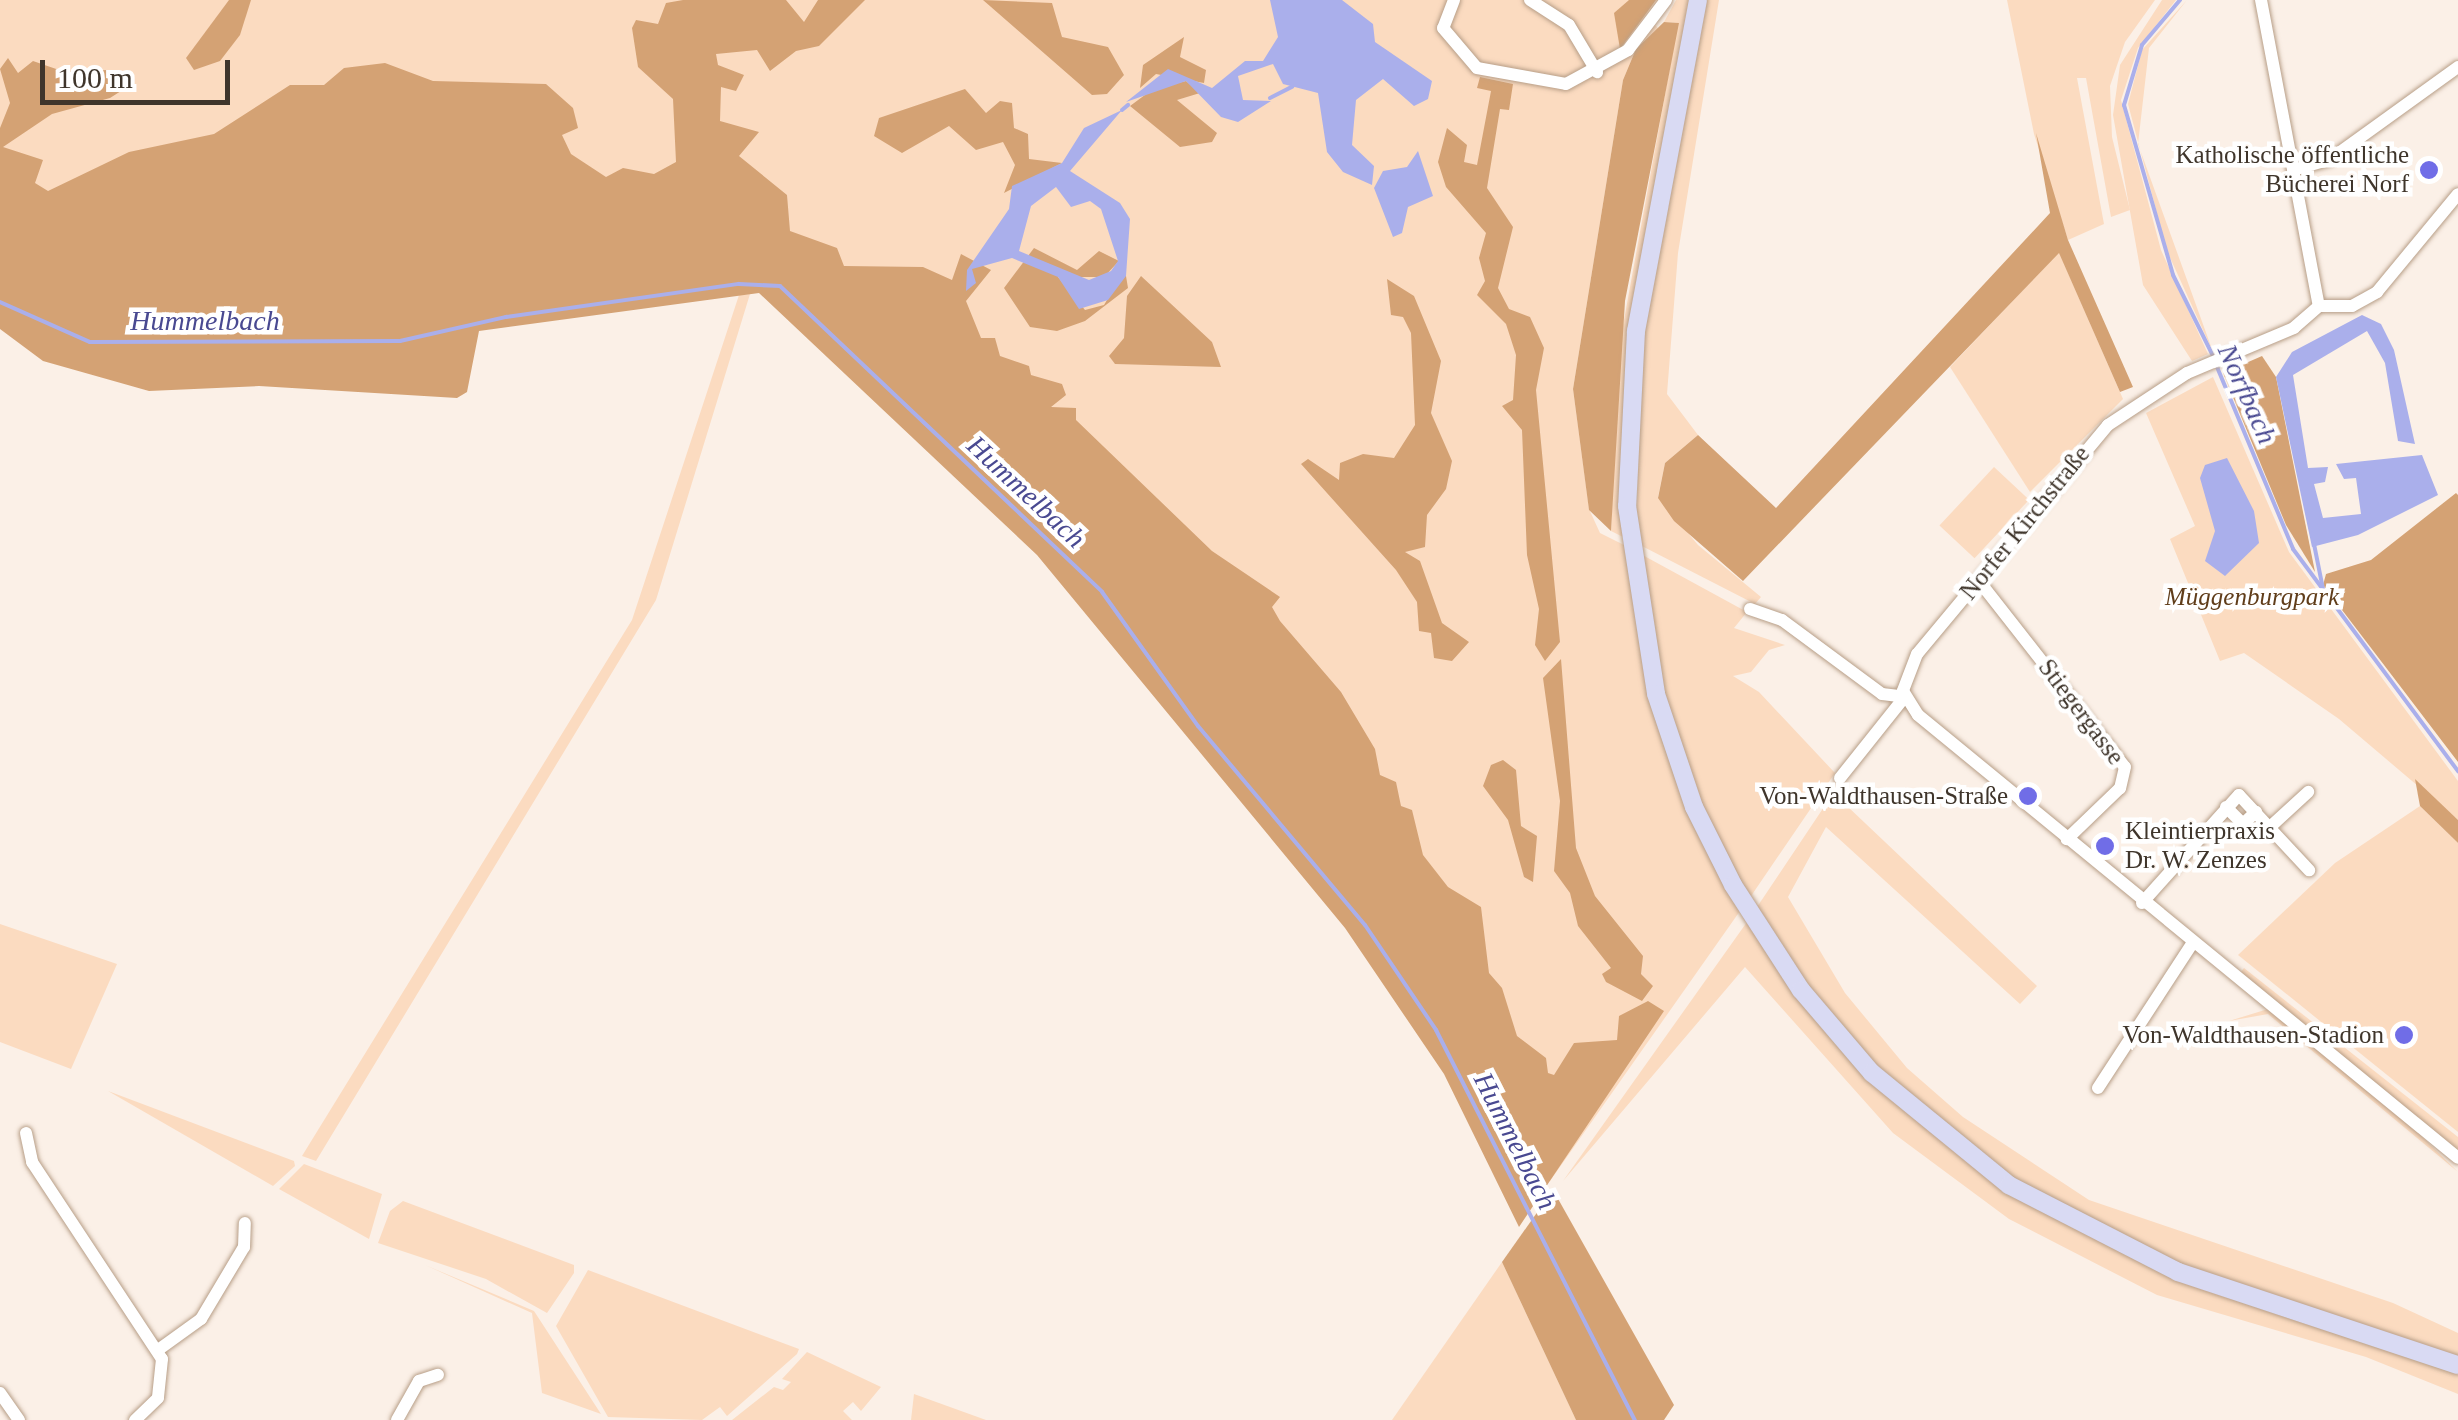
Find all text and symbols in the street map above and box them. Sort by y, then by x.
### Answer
scale bar [45,40,235,102]
text: 100 m [57,61,133,94]
place label: Katholische öffentliche Bücherei Norf [2176,141,2409,200]
marker: Katholische öffentliche Bücherei Norf [2418,159,2440,181]
water label: Hummelbach [130,304,280,338]
water label: Norfbach [2210,339,2284,449]
water label: Hummelbach [960,429,1092,555]
street label: Norfer Kirchstraße [1954,440,2096,606]
park label: Müggenburgpark [2165,582,2339,612]
street label: Stiegergasse [2032,653,2130,771]
place label: Von-Waldthausen-Straße [1759,781,2008,811]
marker: Von-Waldthausen-Straße [2017,785,2039,807]
place label: Kleintierpraxis Dr. W. Zenzes [2125,817,2275,876]
marker: Kleintierpraxis Dr. W. Zenzes [2094,835,2116,857]
place label: Von-Waldthausen-Stadion [2123,1020,2384,1050]
marker: Von-Waldthausen-Stadion [2393,1024,2415,1046]
water label: Hummelbach [1466,1067,1564,1215]

